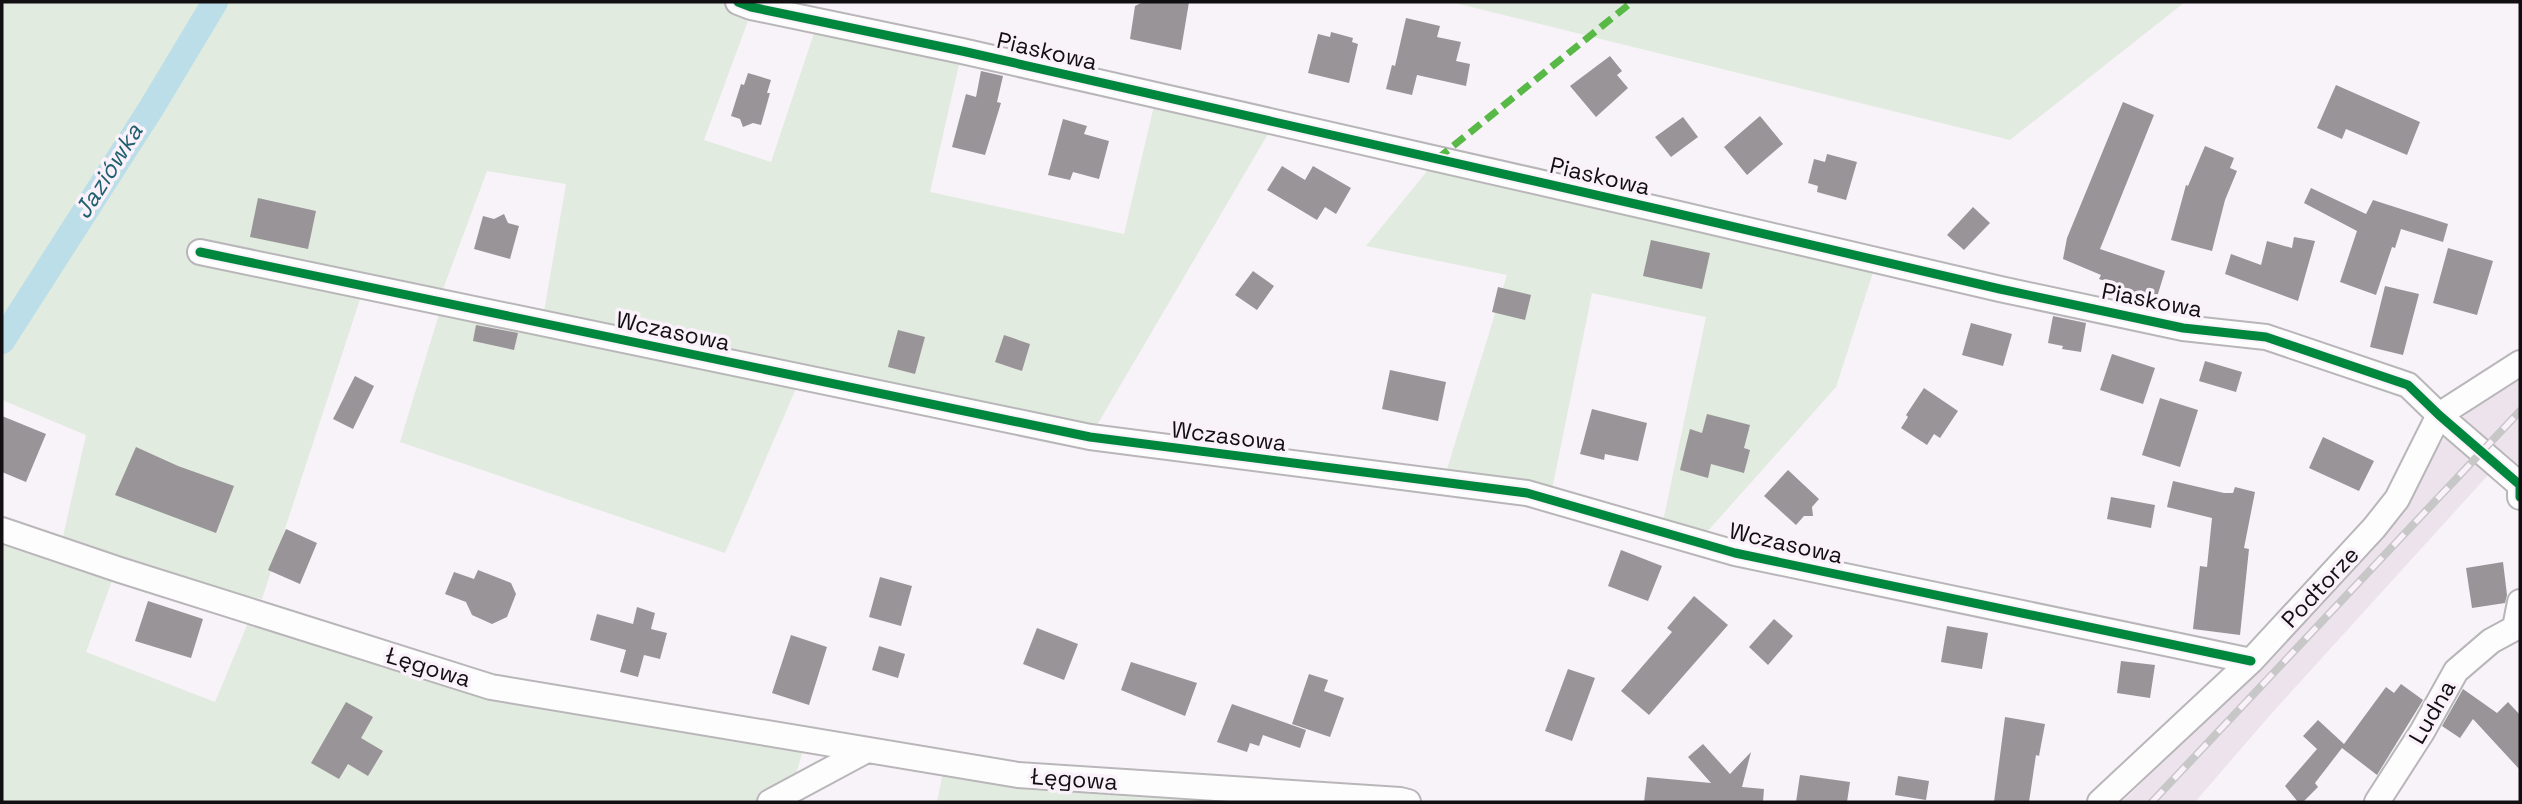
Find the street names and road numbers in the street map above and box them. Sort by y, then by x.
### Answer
street label: Piaskowa [994,25,1100,77]
street label: Piaskowa [1547,150,1653,202]
street label: Piaskowa [2099,276,2205,324]
street label: Wczasowa [613,304,733,358]
street label: Wczasowa [1170,414,1288,458]
street label: Wczasowa [1726,515,1846,571]
street label: Podtorze [2275,540,2365,634]
street label: Łęgowa [382,640,474,694]
street label: Ludna [2402,675,2462,749]
street label: Łęgowa [1029,761,1119,797]

